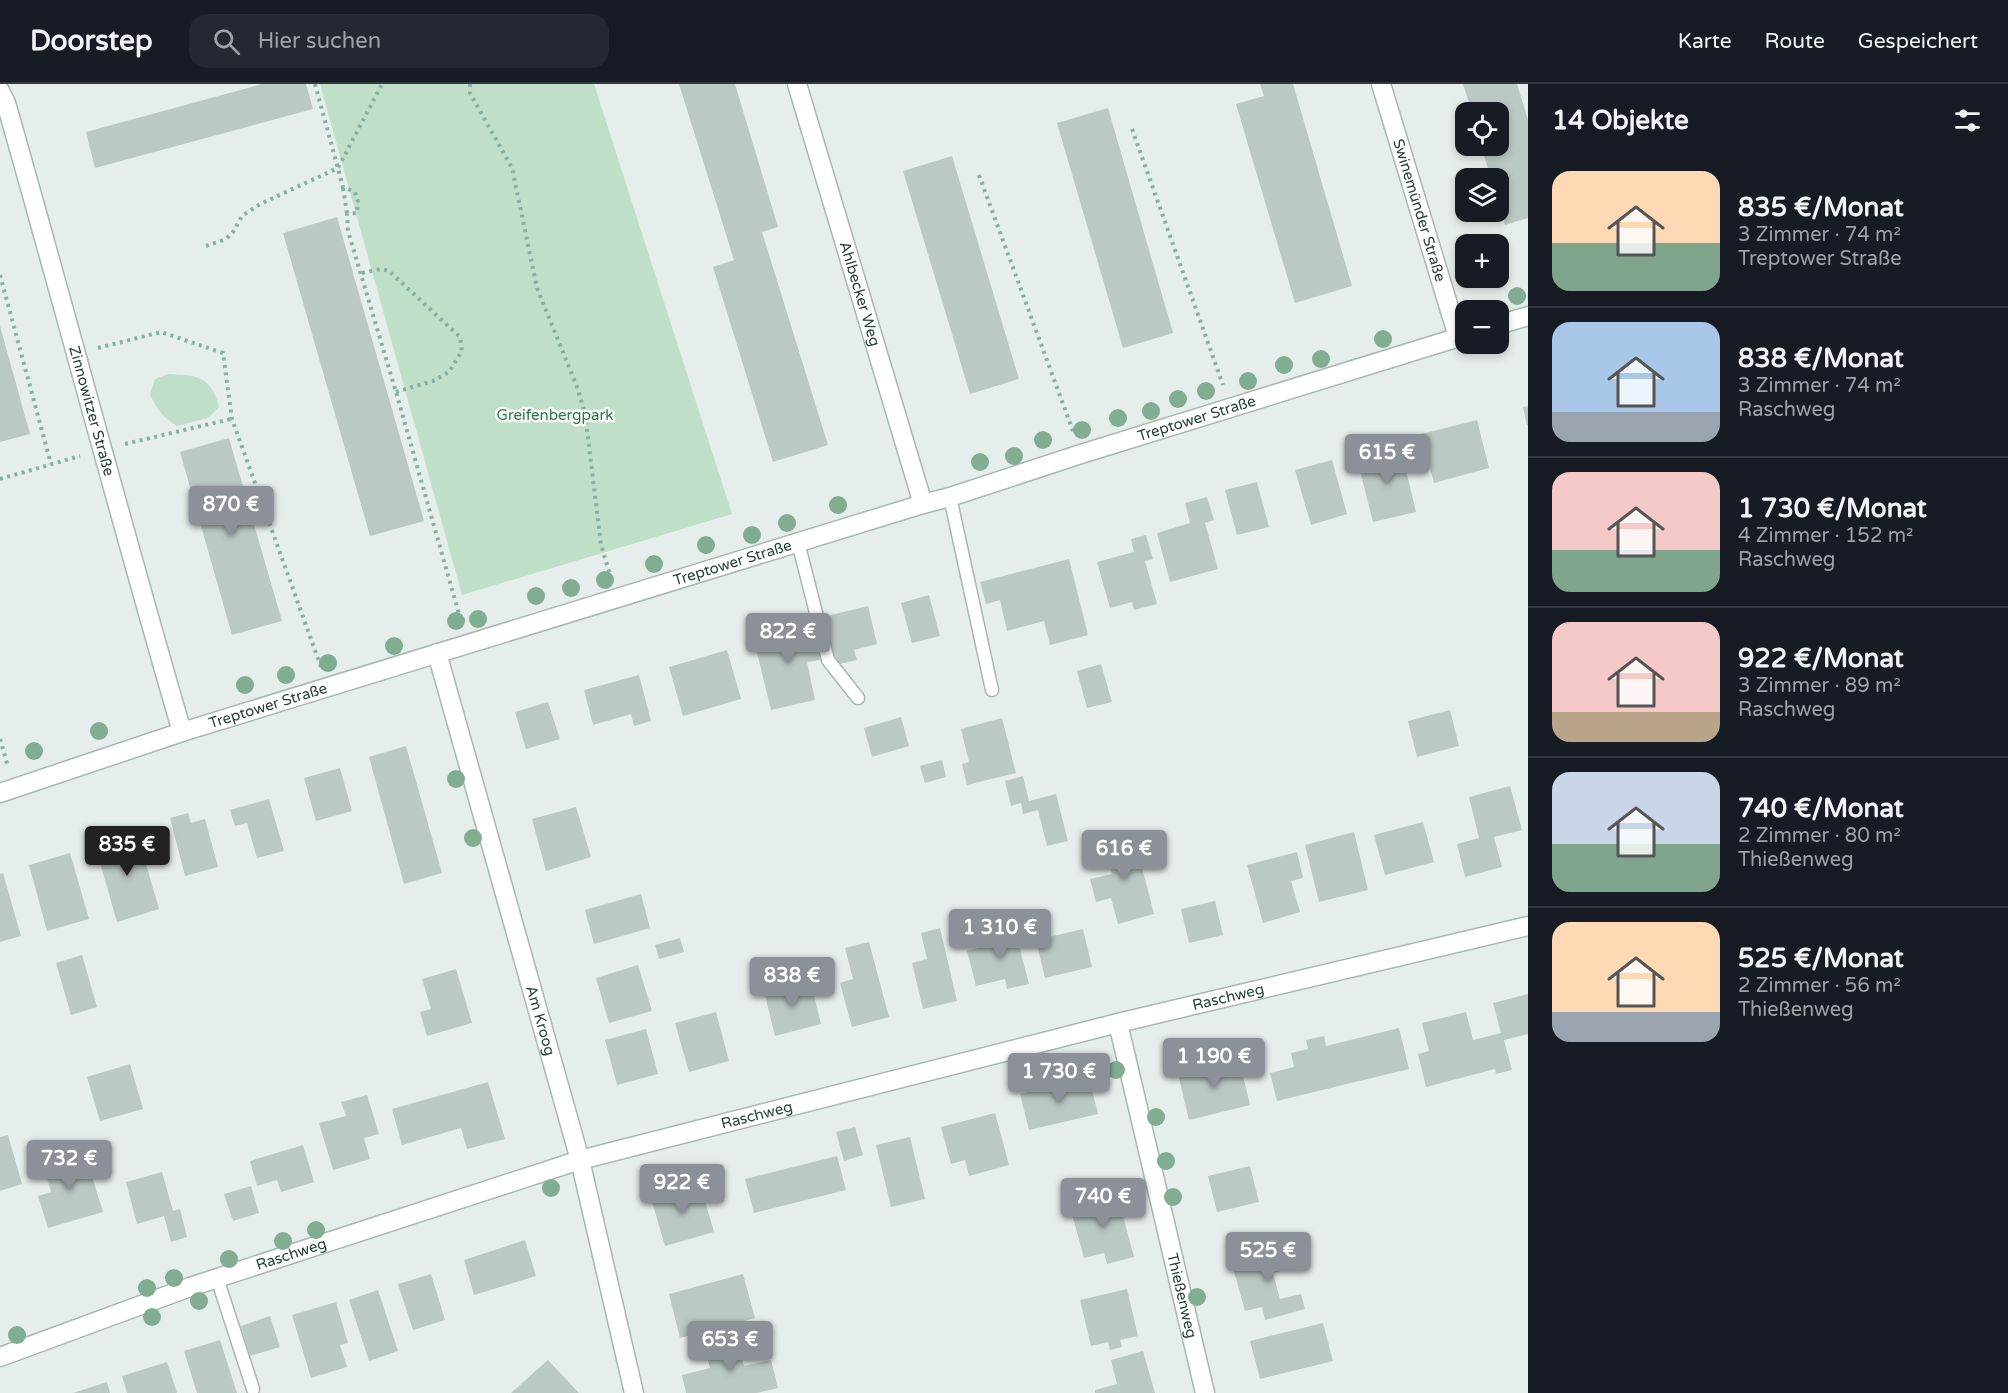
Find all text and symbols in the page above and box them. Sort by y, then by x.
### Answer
search box [189,14,609,68]
text: Doorstep [30,24,153,58]
icon: search [210,25,243,58]
text: Hier suchen [258,28,381,54]
text: Karte [1678,29,1732,54]
text: Route [1765,29,1825,54]
text: Gespeichert [1858,29,1978,54]
map controls [1455,102,1509,354]
button: locate [1455,102,1509,156]
icon: filters [1951,104,1984,137]
text: 14 Objekte [1552,105,1689,136]
street label: Swinemünder Straße [1389,137,1450,284]
button: layers [1455,168,1509,222]
text: 835 €/Monat [1738,192,1904,223]
icon: home [1600,195,1672,267]
text: 3 Zimmer · 74 m² [1738,223,1901,247]
button: + [1455,234,1509,288]
street label: Ahlbecker Weg [836,239,884,348]
text: Treptower Straße [1738,247,1902,271]
button: − [1455,300,1509,354]
text: 838 €/Monat [1738,343,1904,374]
street label: Zinnowitzer Straße [65,344,118,478]
icon: home [1600,346,1672,418]
text: 3 Zimmer · 74 m² [1738,374,1901,398]
street label: Treptower Straße [1135,392,1258,445]
text: Raschweg [1738,398,1835,422]
park label: Greifenbergpark [497,406,613,424]
pin: 615 € [1345,434,1429,485]
text: 615 € [1359,441,1415,465]
pin: 870 € [189,486,273,537]
text: 870 € [203,493,259,517]
text: 1 730 €/Monat [1738,493,1927,524]
icon: home [1600,496,1672,568]
text: 4 Zimmer · 152 m² [1738,524,1913,548]
street label: Treptower Straße [671,536,794,589]
text: Raschweg [1738,548,1835,572]
pin: 822 € [746,613,830,664]
text: 822 € [760,620,816,644]
text: 922 €/Monat [1738,643,1904,674]
icon: home [1600,646,1672,718]
text: 3 Zimmer · 89 m² [1738,674,1901,698]
street label: Treptower Straße [207,679,329,732]
text: Raschweg [1738,698,1835,722]
text: 740 €/Monat [1738,793,1904,824]
icon: home [1600,796,1672,868]
text: 2 Zimmer · 80 m² [1738,824,1901,848]
pin: 835 € [85,826,169,877]
pin: 616 € [1082,830,1166,881]
text: 835 € [99,833,155,857]
text: 616 € [1096,837,1152,861]
text: Thießenweg [1738,848,1854,872]
pin: 1 310 € [945,909,1055,960]
text: 1 310 € [963,916,1037,940]
text: 525 €/Monat [1738,943,1904,974]
icon: home [1600,946,1672,1018]
pin: 838 € [750,957,834,1008]
text: 838 € [764,964,820,988]
text: 2 Zimmer · 56 m² [1738,974,1901,998]
street label: Raschweg [1191,980,1266,1014]
street label: Am Kroog [522,984,559,1058]
text: Thießenweg [1738,998,1854,1022]
pin: 1 190 € [1159,1038,1269,1089]
text: 1 190 € [1177,1045,1251,1069]
pin: 1 730 € [1004,1053,1114,1104]
text: 1 730 € [1022,1060,1096,1084]
street label: Raschweg [719,1097,794,1133]
pin: 732 € [27,1140,111,1191]
text: 732 € [41,1147,97,1171]
pin: 922 € [640,1164,724,1215]
text: 922 € [654,1171,710,1195]
pin: 740 € [1061,1178,1145,1229]
text: 740 € [1075,1185,1131,1209]
pin: 525 € [1226,1232,1310,1283]
street label: Raschweg [254,1234,329,1274]
text: 525 € [1240,1239,1296,1263]
street label: Thießenweg [1163,1251,1201,1340]
pin: 653 € [688,1321,772,1372]
text: 653 € [702,1328,758,1352]

